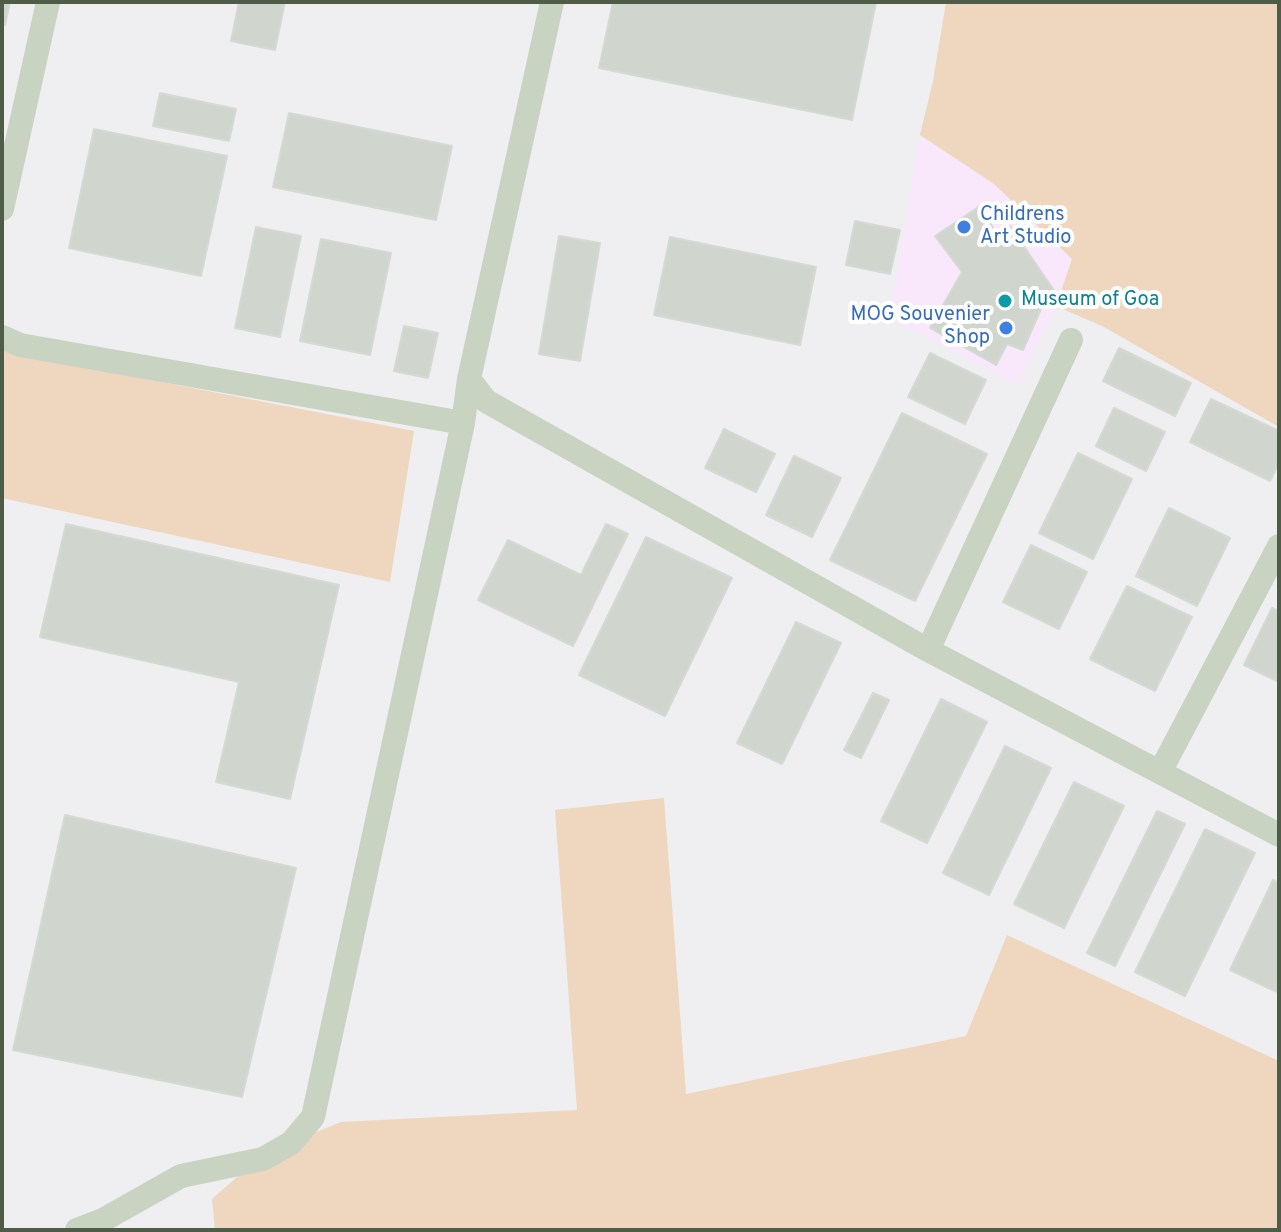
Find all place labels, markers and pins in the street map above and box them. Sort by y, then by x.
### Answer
place label: Childrens Art Studio [980,204,1071,251]
marker: Childrens Art Studio [955,218,973,236]
place label: Museum of Goa [1021,289,1159,313]
marker: Museum of Goa [996,292,1014,310]
place label: MOG Souvenier Shop [851,304,990,351]
marker: MOG Souvenier Shop [997,319,1015,337]

